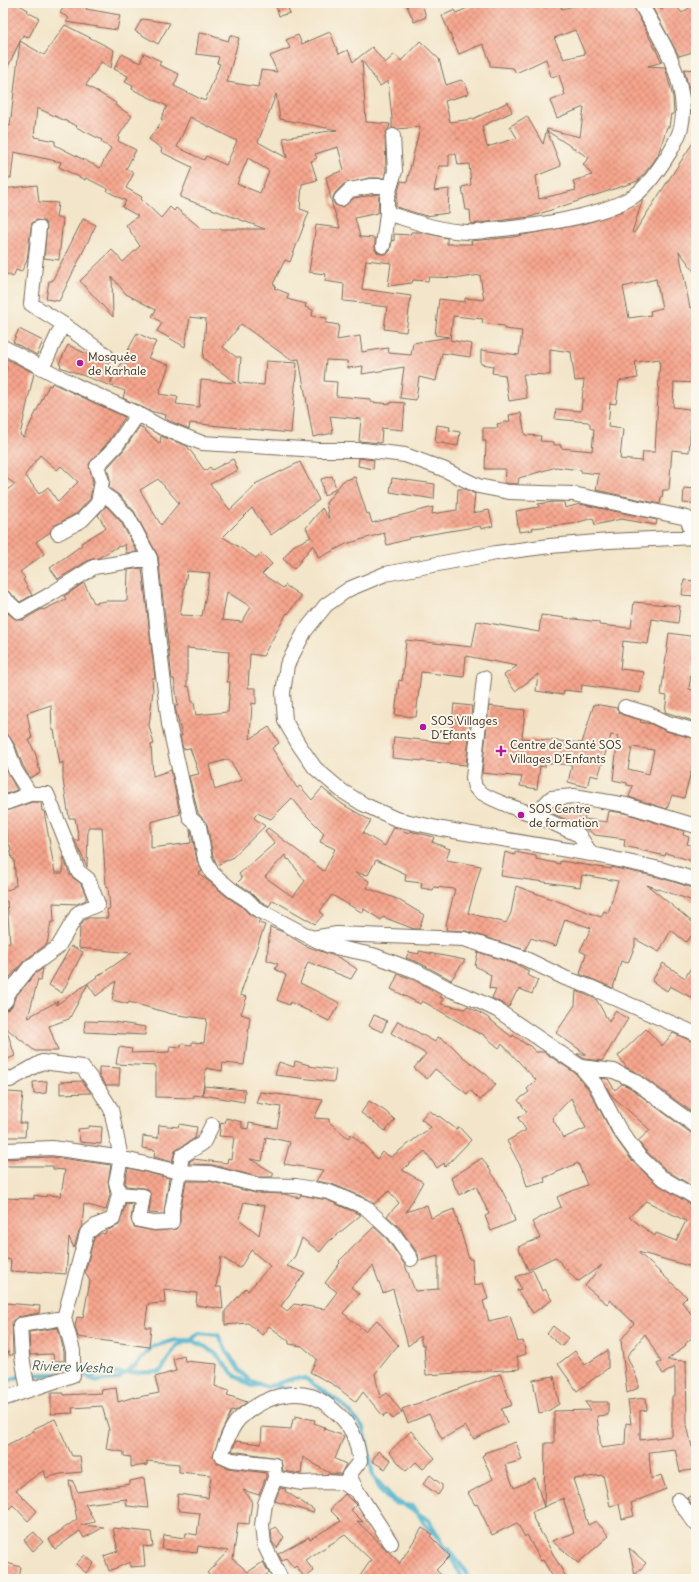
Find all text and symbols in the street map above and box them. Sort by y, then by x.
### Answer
place label: Mosquée de Karhale [88,349,146,378]
marker: Mosquée de Karhale [75,358,85,368]
place label: SOS Villages D’Efants [431,713,497,742]
marker: SOS Villages D’Efants [418,722,428,732]
place label: Centre de Santé SOS Villages D’Enfants [510,737,622,766]
marker: Centre de Santé SOS Villages D’Enfants [495,745,507,757]
place label: SOS Centre de formation [529,801,599,830]
marker: SOS Centre de formation [516,810,526,820]
water label: Riviere Wesha [31,1357,114,1377]

